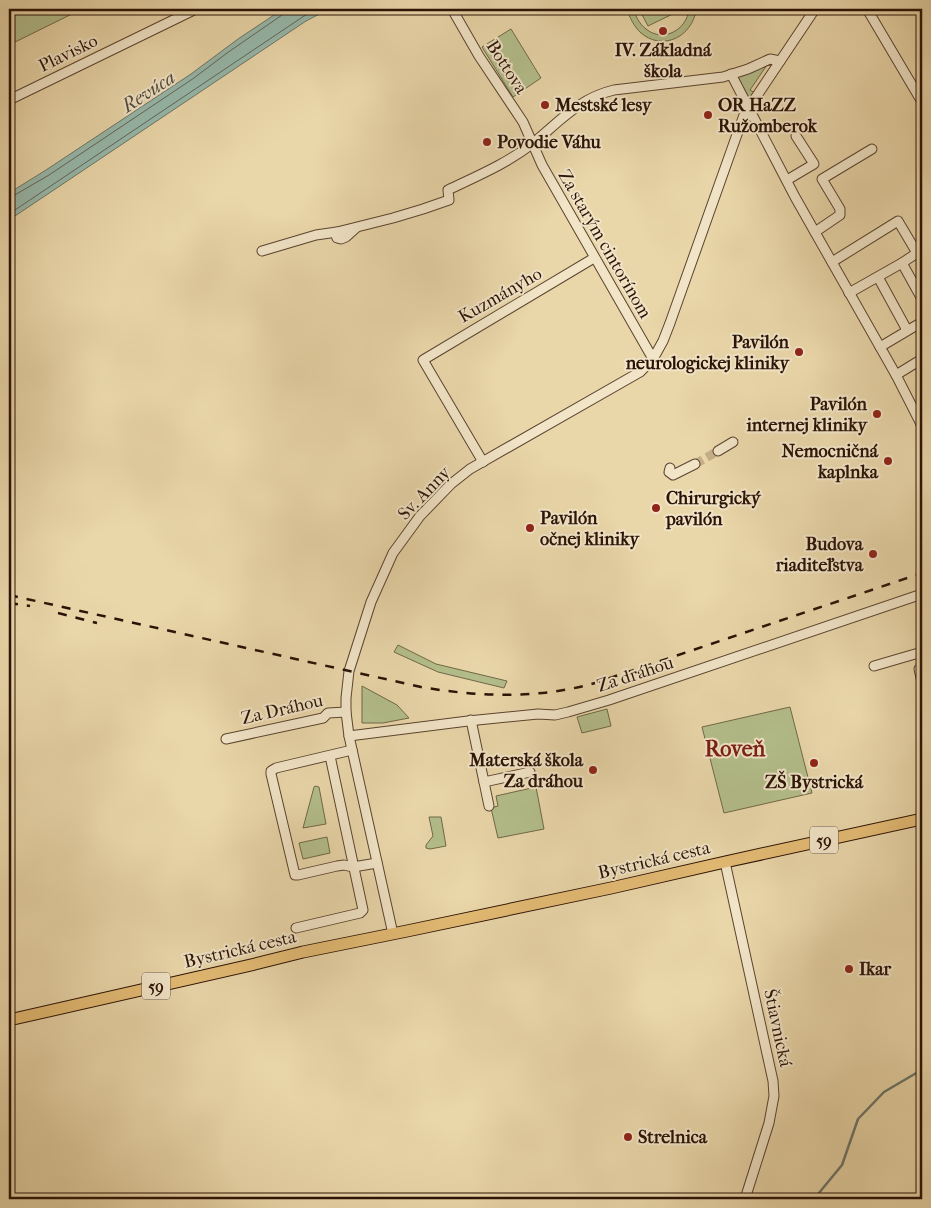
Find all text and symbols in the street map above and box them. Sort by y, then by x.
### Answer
marker: IV. Základná škola [657,25,669,37]
street label: Plavisko [35,30,101,77]
street label: Bottova [482,37,532,99]
place label: IV. Základná škola [615,40,712,82]
water label: Revúca [116,66,179,118]
place label: Mestské lesy [554,95,653,116]
place label: OR HaZZ Ružomberok [718,95,818,137]
marker: Mestské lesy [539,99,551,111]
marker: OR HaZZ Ružomberok [702,109,714,121]
place label: Povodie Váhu [497,132,602,153]
marker: Povodie Váhu [481,136,493,148]
street label: Za starým cintorínom [553,166,656,322]
street label: Kuzmányho [455,263,546,328]
place label: Pavilón neurologickej kliniky [625,332,790,374]
marker: Pavilón neurologickej kliniky [793,346,805,358]
place label: Pavilón internej kliniky [745,394,868,436]
marker: Pavilón internej kliniky [871,408,883,420]
place label: Nemocničná kaplnka [781,441,879,483]
marker: Nemocničná kaplnka [882,455,894,467]
street label: Sv. Anny [394,461,456,524]
place label: Chirurgický pavilón [665,488,762,530]
marker: Chirurgický pavilón [650,502,662,514]
place label: Pavilón očnej kliniky [540,508,640,550]
marker: Pavilón očnej kliniky [524,522,536,534]
place label: Budova riaditeľstva [775,534,864,576]
marker: Budova riaditeľstva [867,548,879,560]
street label: Za dráhou [594,652,676,697]
street label: Za Dráhou [239,690,325,729]
district label: Roveň [705,736,766,762]
place label: Materská škola Za dráhou [468,750,584,792]
marker: ZŠ Bystrická [808,757,820,769]
marker: Materská škola Za dráhou [587,764,599,776]
place label: ZŠ Bystrická [765,770,864,793]
road number: 59 [810,826,838,854]
street label: Bystrická cesta [596,837,713,884]
street label: Bystrická cesta [182,926,299,973]
place label: Ikar [859,959,892,980]
marker: Ikar [843,963,855,975]
road number: 59 [142,972,170,999]
street label: Štiavnická [759,987,798,1070]
place label: Strelnica [638,1127,708,1148]
marker: Strelnica [622,1131,634,1143]

